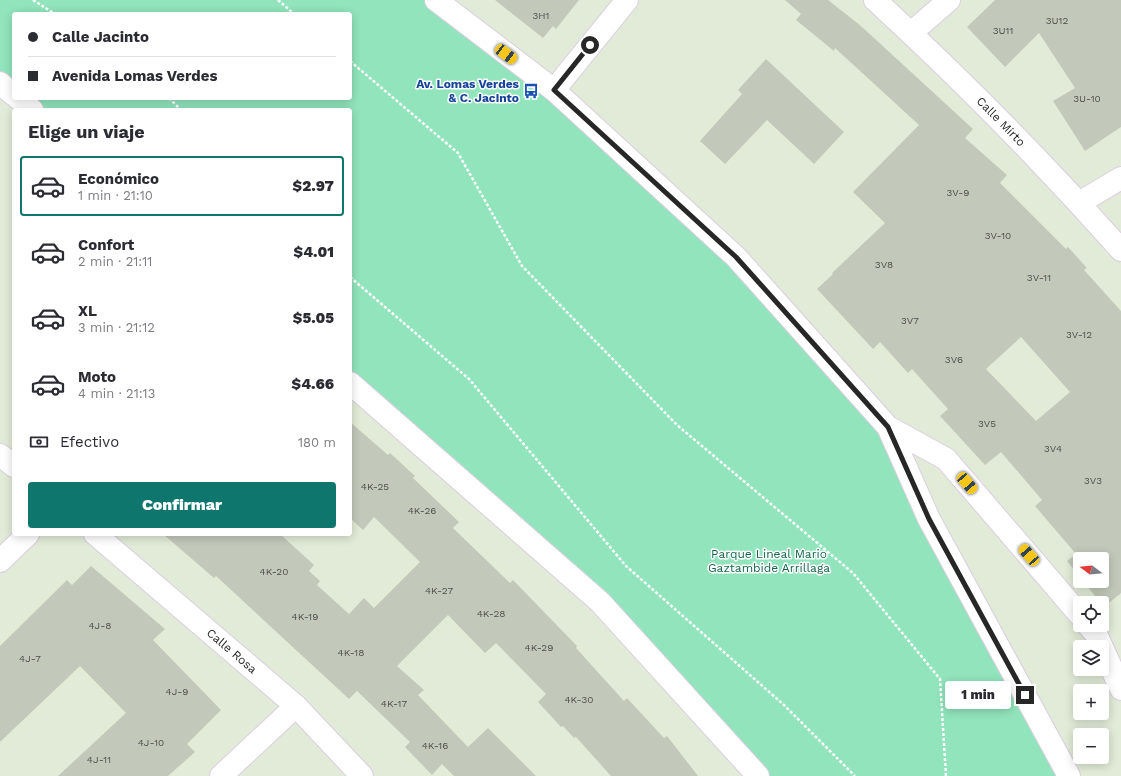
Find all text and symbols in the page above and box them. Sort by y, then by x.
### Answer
house number: 3H1 [532,10,550,21]
house number: 3U12 [1046,15,1068,26]
house number: 3U11 [993,25,1013,36]
text: Calle Jacinto [52,28,149,46]
route start [581,36,599,54]
car [493,42,519,66]
text: Avenida Lomas Verdes [52,67,217,85]
place label: Av. Lomas Verdes & C. Jacinto [416,77,520,105]
bus stop icon: Av. Lomas Verdes & C. Jacinto [522,82,540,100]
house number: 3U-10 [1073,93,1101,104]
street label: Calle Mirto [974,94,1028,149]
text: Elige un viaje [28,121,145,142]
icon: car [30,168,66,204]
text: Económico [78,170,159,188]
text: $2.97 [293,177,334,195]
house number: 3V-9 [947,187,969,198]
text: 1 min · 21:10 [78,188,153,203]
house number: 3V-10 [985,230,1011,241]
icon: car [30,234,66,270]
text: Confort [78,236,134,254]
text: $4.01 [294,243,334,261]
text: 2 min · 21:11 [78,254,152,269]
house number: 3V8 [875,259,893,270]
house number: 3V-11 [1027,272,1051,283]
icon: car [30,300,66,336]
text: XL [78,302,97,320]
text: $5.05 [293,309,334,327]
house number: 3V7 [901,315,919,326]
text: 3 min · 21:12 [78,320,155,335]
house number: 3V-12 [1066,329,1092,340]
house number: 3V6 [945,354,963,365]
icon: car [30,366,66,402]
text: Moto [78,368,116,386]
text: $4.66 [291,375,334,393]
text: 4 min · 21:13 [78,386,155,401]
house number: 3V5 [978,418,996,429]
icon: cash [28,431,50,453]
text: Efectivo [60,433,119,451]
text: 180 m [298,435,336,450]
house number: 3V4 [1044,443,1062,454]
car [955,470,979,496]
house number: 3V3 [1084,475,1102,486]
house number: 4K-25 [361,481,389,492]
button: Confirmar [28,482,336,528]
house number: 4K-26 [408,505,436,516]
car [1017,542,1041,568]
park label: Parque Lineal Mario Gaztambide Arrillaga [708,547,830,575]
north arrow [1073,552,1109,588]
map controls [1073,552,1109,764]
house number: 4K-20 [260,566,288,577]
house number: 4K-27 [425,585,453,596]
button: locate [1073,596,1109,632]
house number: 4K-28 [477,608,505,619]
house number: 4K-19 [292,611,318,622]
house number: 4J-8 [88,620,112,631]
street label: Calle Rosa [204,626,260,676]
button: layers [1073,640,1109,676]
house number: 4K-29 [525,642,553,653]
house number: 4K-18 [338,647,364,658]
house number: 4J-7 [19,653,41,664]
callout: 1 min [945,681,1011,709]
button: + [1073,684,1109,720]
house number: 4J-9 [166,686,188,697]
route end [1016,686,1034,704]
text: 1 min [961,687,995,702]
house number: 4K-30 [564,694,594,705]
house number: 4K-17 [381,698,408,709]
button: − [1073,728,1109,764]
house number: 4J-10 [138,737,164,748]
house number: 4K-16 [422,740,448,751]
house number: 4J-11 [87,754,111,765]

